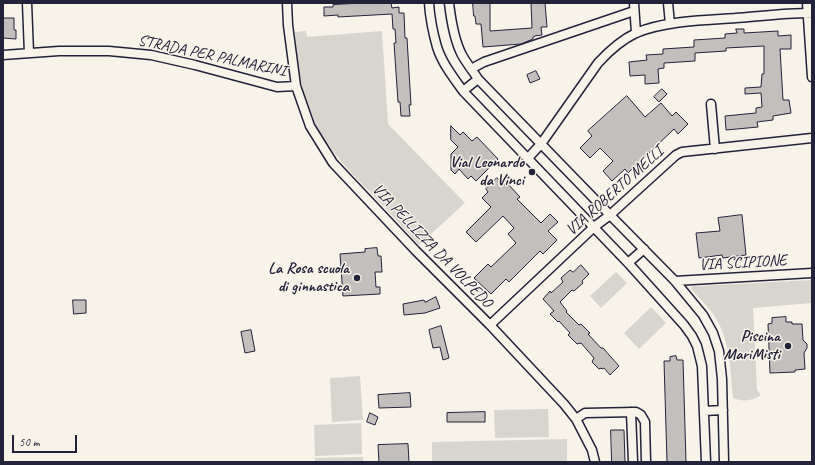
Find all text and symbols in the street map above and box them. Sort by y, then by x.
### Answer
street label: STRADA PER PALMARINI [136,31,288,81]
street label: VIA ROBERTO MELLI [562,142,668,240]
place label: Vial Leonardo da Vinci [450,153,524,191]
marker: Vial Leonardo da Vinci [527,167,537,177]
street label: VIA PELLIZZA DA VOLPEDO [368,180,496,312]
street label: VIA SCIPIONE [699,251,787,275]
place label: La Rosa scuola di ginnastica [268,259,349,297]
marker: La Rosa scuola di ginnastica [352,273,362,283]
place label: Piscina MariMisti [723,327,780,365]
marker: Piscina MariMisti [783,341,793,351]
scale bar [14,427,79,453]
text: 50 m [19,434,39,450]

